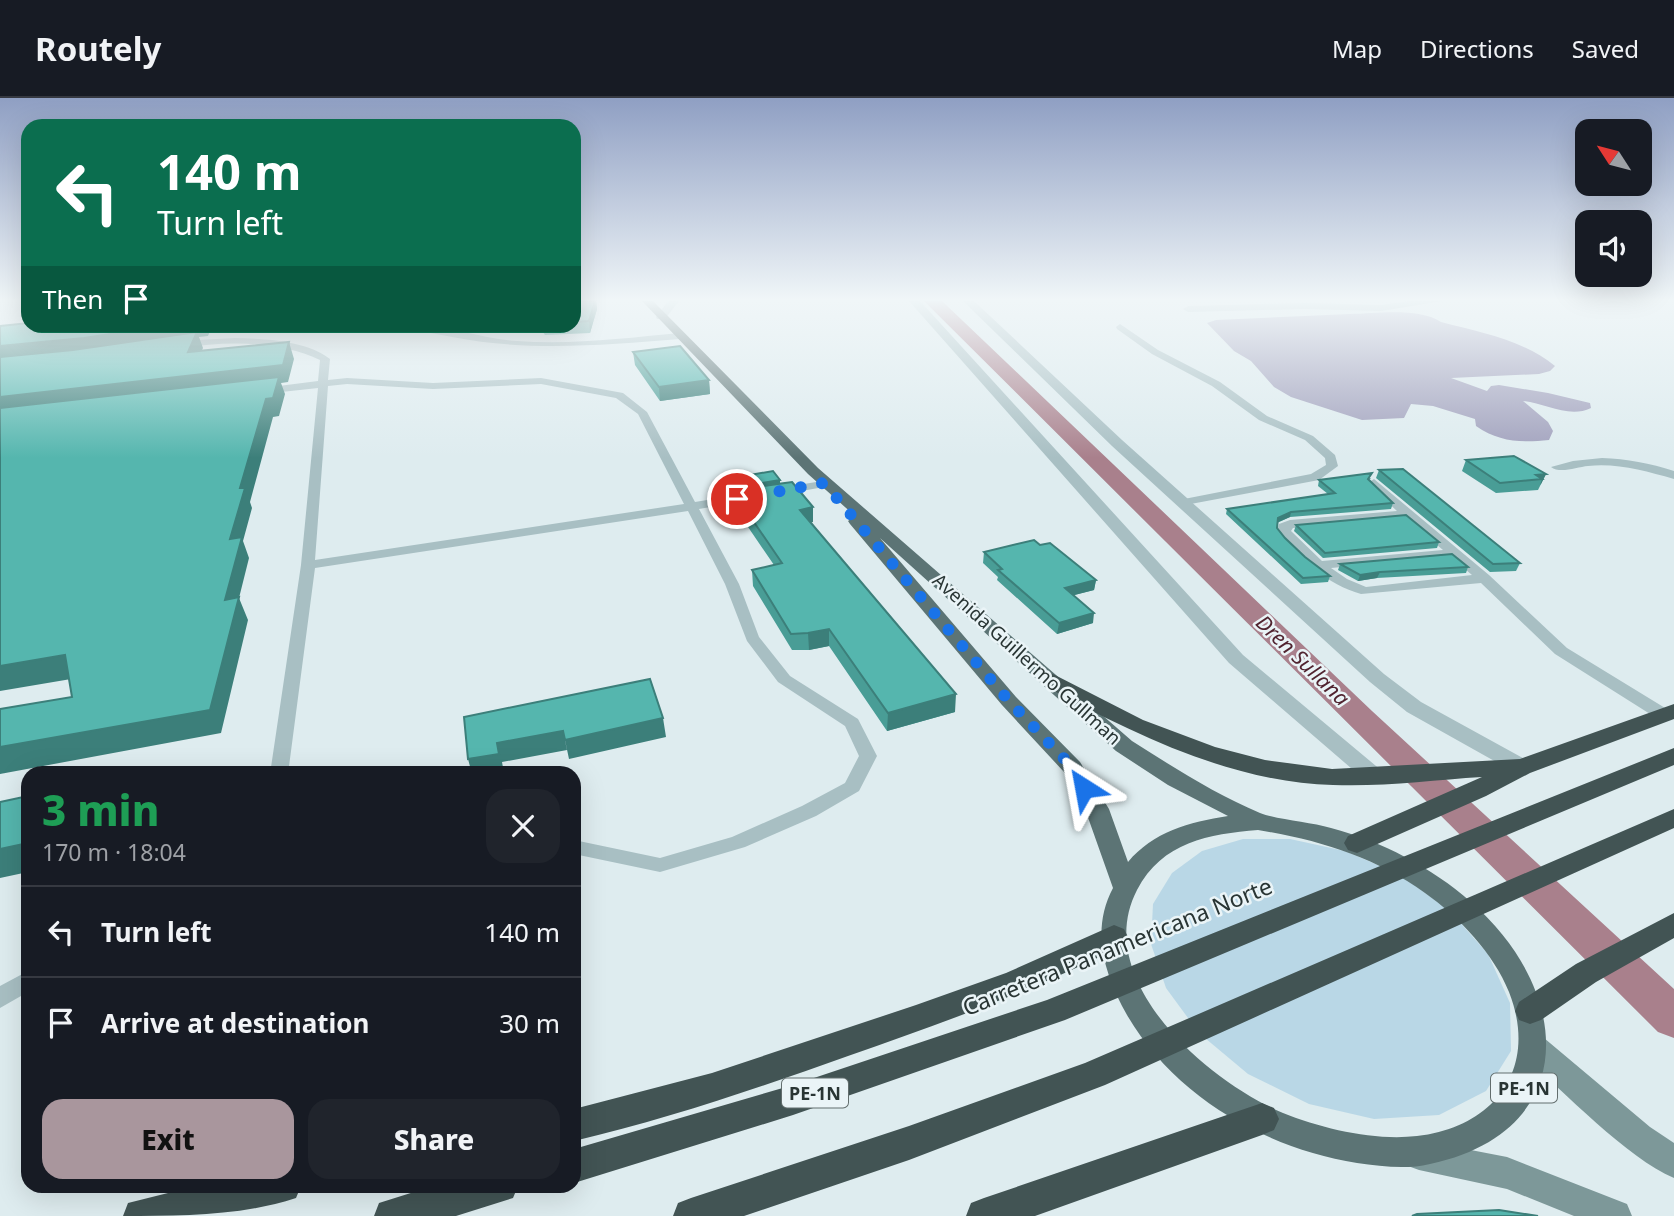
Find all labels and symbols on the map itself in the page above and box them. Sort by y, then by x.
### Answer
north arrow [1575,119,1652,196]
pin [707,469,767,529]
street label: Avenida Guillermo Gullman [927,567,1127,751]
water label: Dren Sullana [1250,608,1356,712]
position arrow [1047,751,1121,825]
street label: Carretera Panamericana Norte [957,869,1277,1023]
road number: PE-1N [1491,1073,1557,1102]
road number: PE-1N [782,1078,848,1108]

